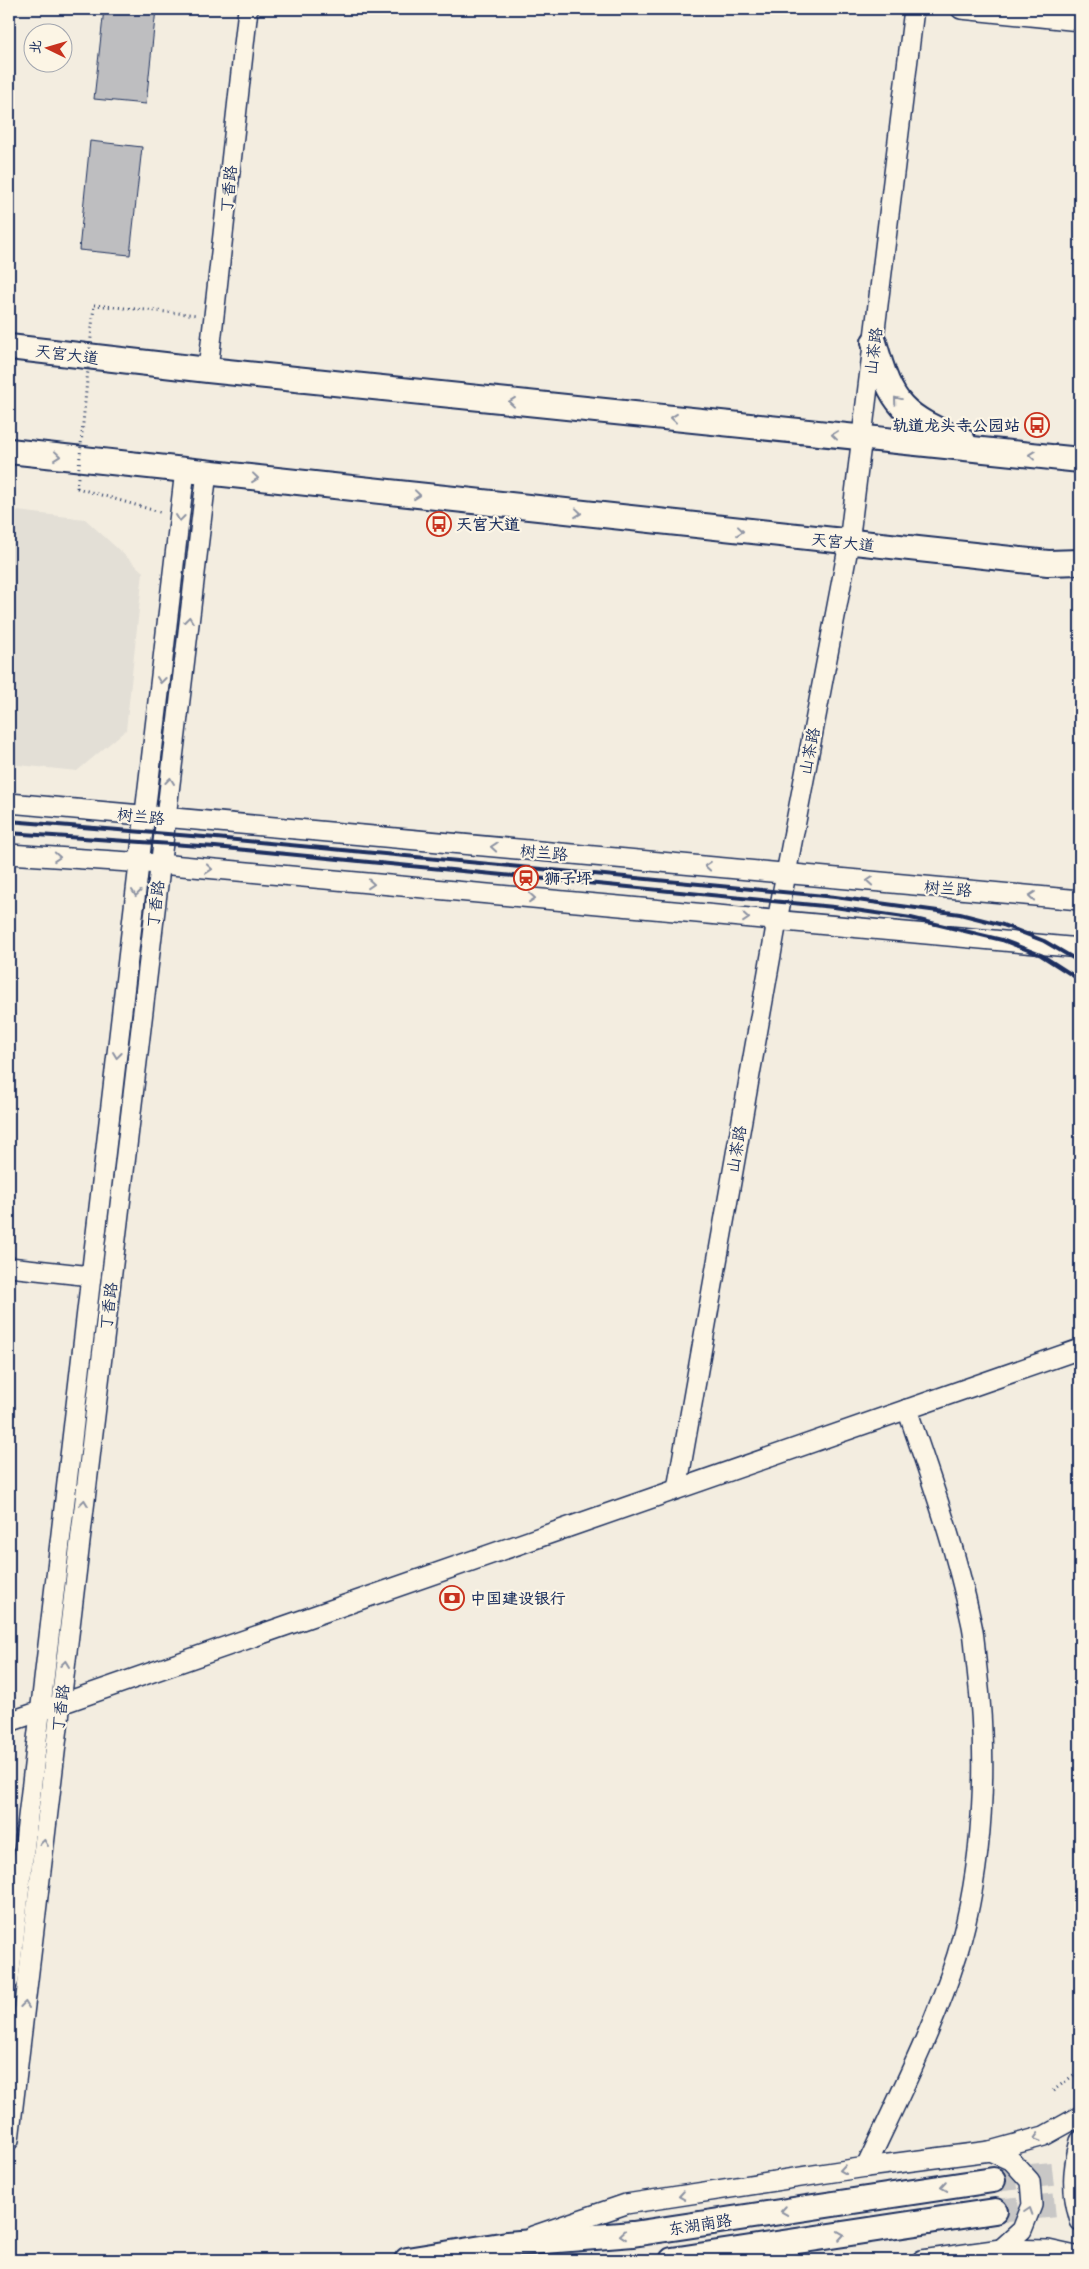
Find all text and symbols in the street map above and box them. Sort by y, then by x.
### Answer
north arrow [22,22,72,72]
text: 北 [24,39,45,55]
street label: 丁香路 [215,164,241,214]
street label: 山茶路 [859,326,887,376]
street label: 天宫大道 [34,339,100,369]
one-way arrow [894,396,903,405]
one-way arrow [508,397,516,408]
bus stop icon: 轨道龙头寺公园站 [1024,412,1050,438]
one-way arrow [669,413,677,424]
place label: 轨道龙头寺公园站 [892,414,1020,436]
one-way arrow [831,430,839,441]
one-way arrow [54,450,62,461]
one-way arrow [1027,450,1035,461]
one-way arrow [251,472,259,483]
one-way arrow [413,489,421,500]
one-way arrow [575,507,583,518]
bus stop icon: 天宫大道 [426,511,452,537]
place label: 天宫大道 [456,513,520,535]
one-way arrow [175,515,186,523]
one-way arrow [736,525,744,536]
street label: 天宫大道 [810,528,876,556]
one-way arrow [183,616,194,624]
one-way arrow [156,676,167,684]
street label: 山茶路 [794,725,824,777]
one-way arrow [164,777,175,785]
street label: 树兰路 [116,803,166,829]
street label: 树兰路 [519,839,569,865]
one-way arrow [490,842,498,853]
one-way arrow [54,852,62,863]
one-way arrow [704,861,712,872]
one-way arrow [205,863,213,874]
station icon: 狮子坪 [513,865,539,891]
place label: 狮子坪 [544,867,592,889]
street label: 树兰路 [923,875,973,901]
one-way arrow [866,876,874,887]
one-way arrow [367,878,375,889]
street label: 丁香路 [141,879,169,929]
one-way arrow [131,890,142,898]
one-way arrow [1027,891,1035,902]
one-way arrow [529,893,537,904]
one-way arrow [743,912,751,923]
one-way arrow [112,1051,123,1059]
street label: 山茶路 [721,1123,751,1175]
street label: 丁香路 [94,1281,122,1331]
one-way arrow [78,1499,89,1507]
bank icon: 中国建设银行 [439,1585,465,1611]
place label: 中国建设银行 [470,1587,566,1609]
one-way arrow [59,1660,70,1668]
street label: 丁香路 [46,1683,74,1733]
one-way arrow [38,1839,49,1847]
one-way arrow [19,2000,30,2008]
one-way arrow [1033,2132,1042,2142]
one-way arrow [838,2165,847,2175]
one-way arrow [940,2181,948,2192]
one-way arrow [678,2190,686,2200]
one-way arrow [779,2205,787,2216]
one-way arrow [1023,2207,1033,2216]
street label: 东湖南路 [667,2208,733,2240]
one-way arrow [619,2229,627,2240]
one-way arrow [837,2230,846,2240]

